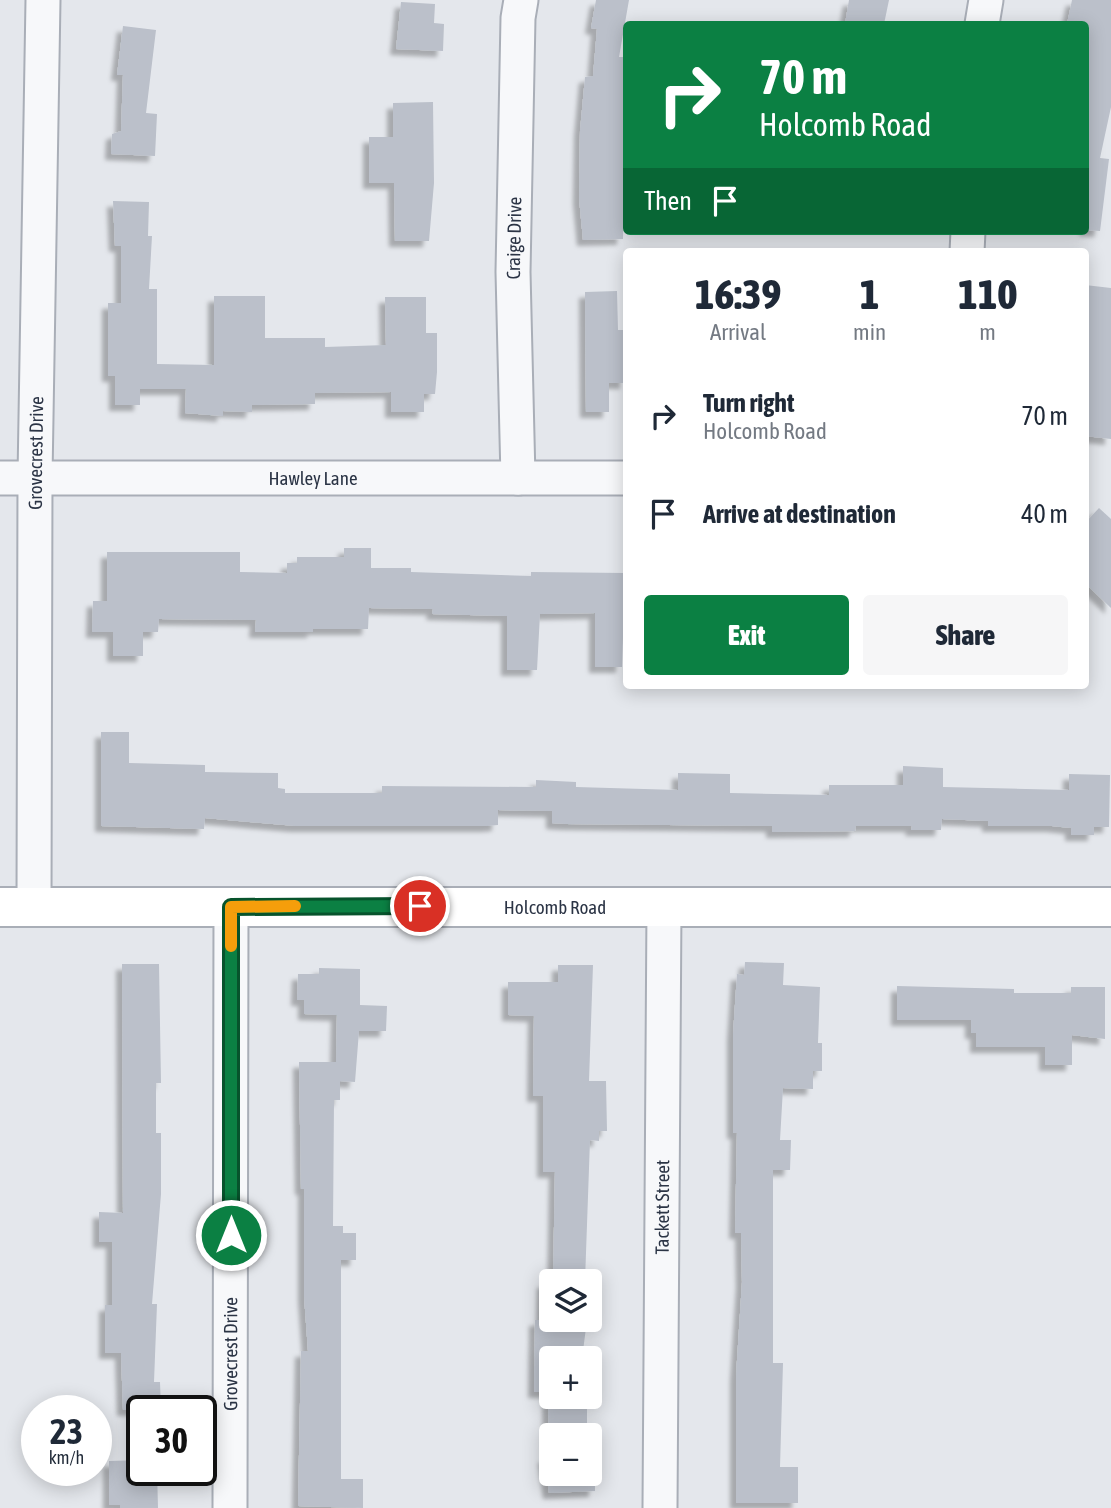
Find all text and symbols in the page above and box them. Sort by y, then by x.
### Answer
text: 70 m [759,48,847,104]
icon: right [644,49,735,140]
text: Holcomb Road [759,106,931,143]
icon: arrive [706,182,744,220]
text: Then [644,186,692,216]
street label: Craige Drive [502,196,525,280]
text: 16:39 [695,270,781,318]
text: 1 [860,270,879,318]
text: 110 [958,270,1017,318]
text: Arrival [710,319,766,345]
text: min [853,319,886,345]
text: m [979,319,996,345]
text: Turn right [703,388,794,418]
street label: Grovecrest Drive [24,396,47,510]
icon: right [644,397,682,435]
text: 70 m [1021,401,1068,431]
text: Holcomb Road [703,418,827,444]
street label: Hawley Lane [268,467,358,489]
icon: arrive [644,495,682,533]
text: Arrive at destination [703,499,896,529]
text: 40 m [1021,499,1068,529]
button: Exit [644,595,849,675]
button: Share [863,595,1068,675]
pin [390,876,450,936]
icon: arrive [401,887,439,925]
street label: Holcomb Road [504,896,606,918]
street label: Tackett Street [651,1160,673,1254]
position arrow [194,1198,268,1272]
map controls [539,1269,602,1486]
button: layers [539,1269,602,1332]
street label: Grovecrest Drive [219,1297,241,1411]
button: + [539,1346,602,1409]
speed limit sign: 30 [126,1395,217,1486]
text: 23 [50,1411,83,1451]
button: − [539,1423,602,1486]
text: km/h [49,1447,84,1468]

